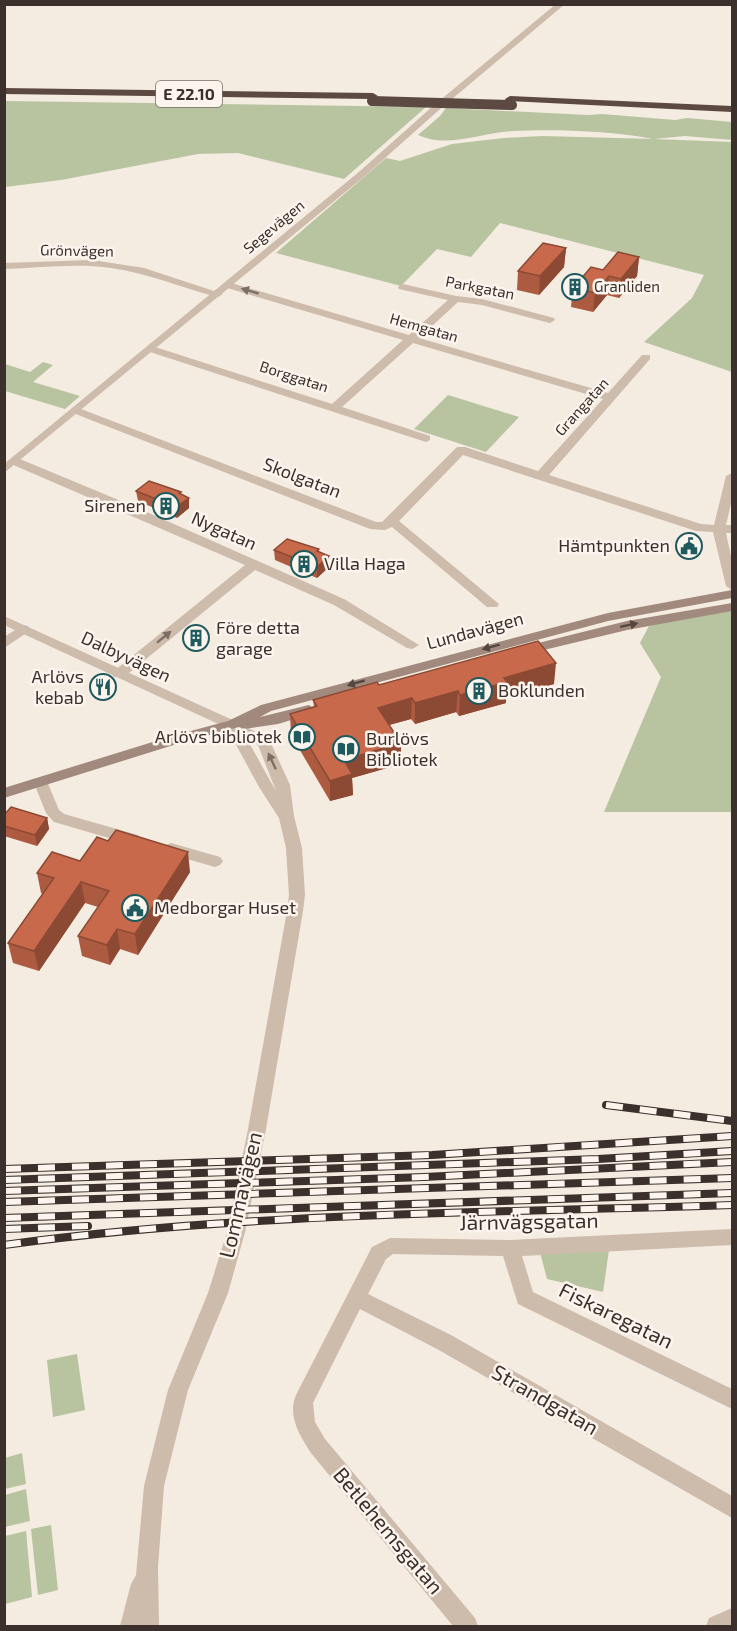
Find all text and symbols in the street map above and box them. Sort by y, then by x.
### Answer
road number: E 22.10 [156,81,222,107]
street label: Segevägen [239,196,307,257]
street label: Grönvägen [40,240,114,260]
street label: Parkgatan [444,272,516,303]
building icon: Granliden [560,272,590,302]
place label: Granliden [594,277,660,295]
one-way arrow [241,286,259,295]
street label: Hemgatan [388,309,461,345]
street label: Borggatan [258,356,331,396]
street label: Grangatan [551,374,612,439]
street label: Skolgatan [260,452,344,502]
building icon: Sirenen [151,491,181,521]
place label: Sirenen [84,494,146,516]
street label: Nygatan [188,506,260,554]
public building icon: Hämtpunkten [674,531,704,561]
place label: Hämtpunkten [558,534,670,556]
building icon: Villa Haga [289,549,319,579]
place label: Villa Haga [324,552,406,574]
street label: Lundavägen [424,607,526,654]
place label: Före detta garage [216,616,300,659]
one-way arrow [620,620,639,629]
building icon: Före detta garage [181,623,211,653]
street label: Dalbyvägen [78,626,175,686]
one-way arrow [156,631,171,644]
one-way arrow [482,643,500,653]
place label: Arlövs kebab [31,665,84,708]
restaurant icon: Arlövs kebab [88,672,118,702]
building icon: Boklunden [464,676,494,706]
one-way arrow [347,679,365,689]
place label: Boklunden [498,679,585,701]
library icon: Arlövs bibliotek [287,722,317,752]
place label: Arlövs bibliotek [155,725,282,747]
place label: Burlövs Bibliotek [366,727,438,770]
library icon: Burlövs Bibliotek [331,734,361,764]
one-way arrow [268,753,277,770]
public building icon: Medborgar Huset [120,893,150,923]
place label: Medborgar Huset [154,896,296,918]
street label: Lommavägen [213,1129,266,1260]
street label: Järnvägsgatan [459,1207,599,1234]
street label: Fiskaregatan [556,1276,678,1353]
street label: Strandgatan [488,1358,603,1439]
street label: Betlehemsgatan [329,1462,449,1598]

